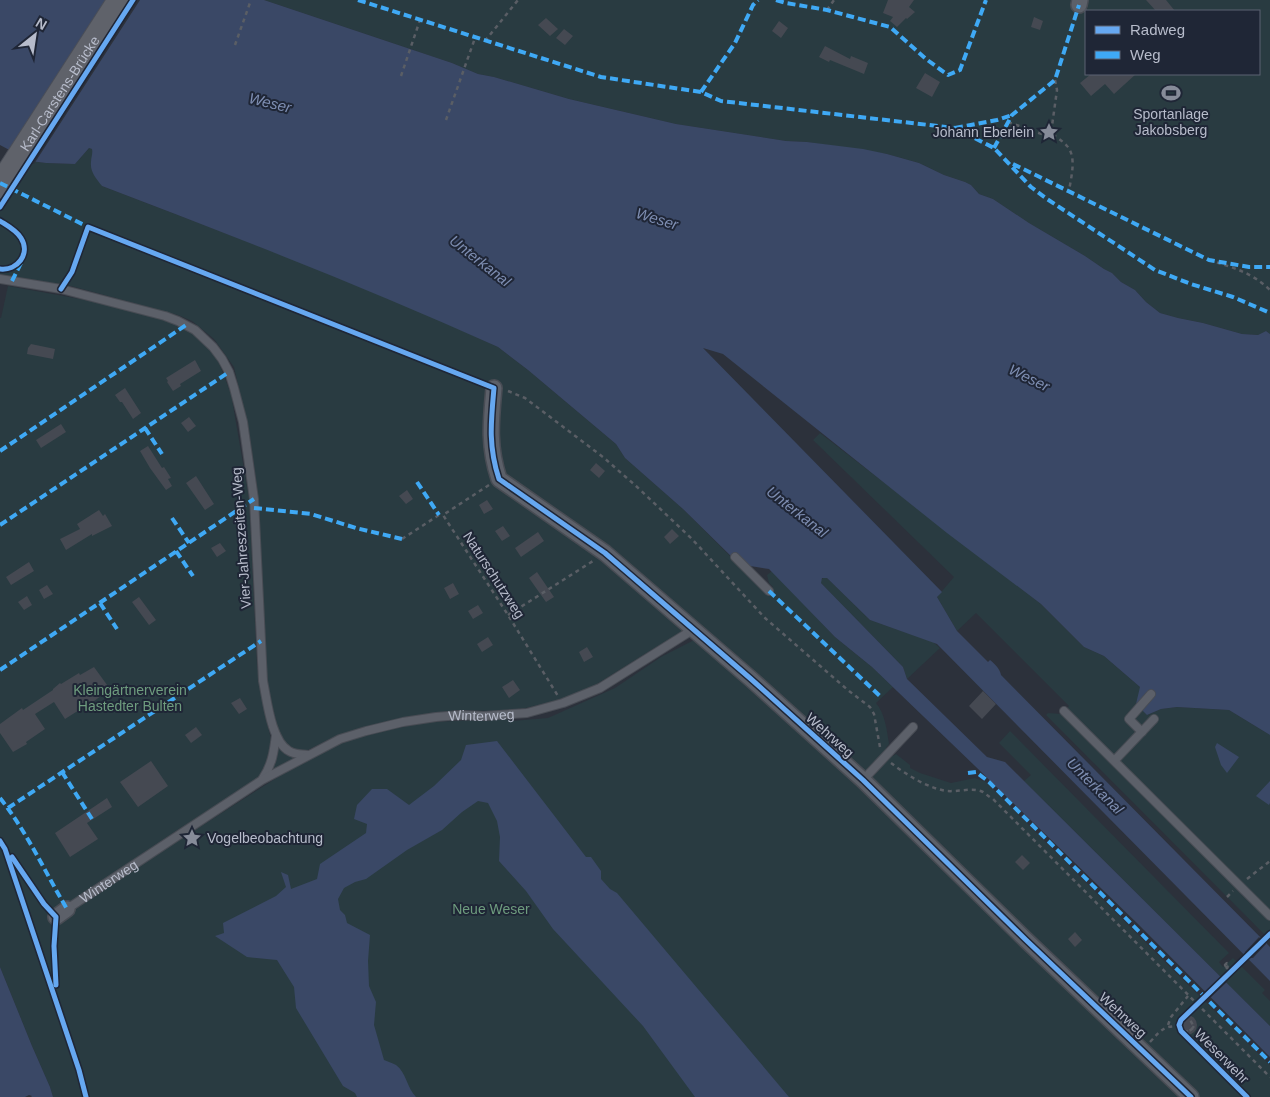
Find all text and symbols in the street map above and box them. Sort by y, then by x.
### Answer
north arrow [10,10,60,60]
legend [1085,10,1260,75]
text: N [33,14,50,33]
text: Radweg [1130,21,1185,38]
street label: Karl-Carstens-Brücke [17,33,103,154]
text: Weg [1130,46,1161,63]
sports icon: Sportanlage Jakobsberg [1160,82,1182,104]
water label: Weser [247,89,294,116]
place label: Sportanlage Jakobsberg [1133,106,1209,138]
place icon: Johann Eberlein [1038,121,1060,143]
place label: Johann Eberlein [933,124,1034,140]
water label: Weser [634,204,681,233]
water label: Unterkanal [446,232,515,290]
water label: Weser [1006,360,1053,395]
street label: Vier-Jahreszeiten-Weg [228,467,254,609]
water label: Unterkanal [763,483,832,541]
street label: Naturschutzweg [460,529,528,621]
park label: Kleingärtnerverein Hastedter Bulten [73,682,187,714]
street label: Winterweg [448,706,515,724]
street label: Wehrweg [803,709,857,761]
water label: Unterkanal [1064,754,1127,818]
place icon: Vogelbeobachtung [181,827,203,849]
place label: Vogelbeobachtung [207,830,323,846]
street label: Winterweg [77,856,141,906]
park label: Neue Weser [452,901,530,917]
street label: Wehrweg [1096,989,1150,1041]
street label: Weserwehr [1191,1025,1253,1087]

